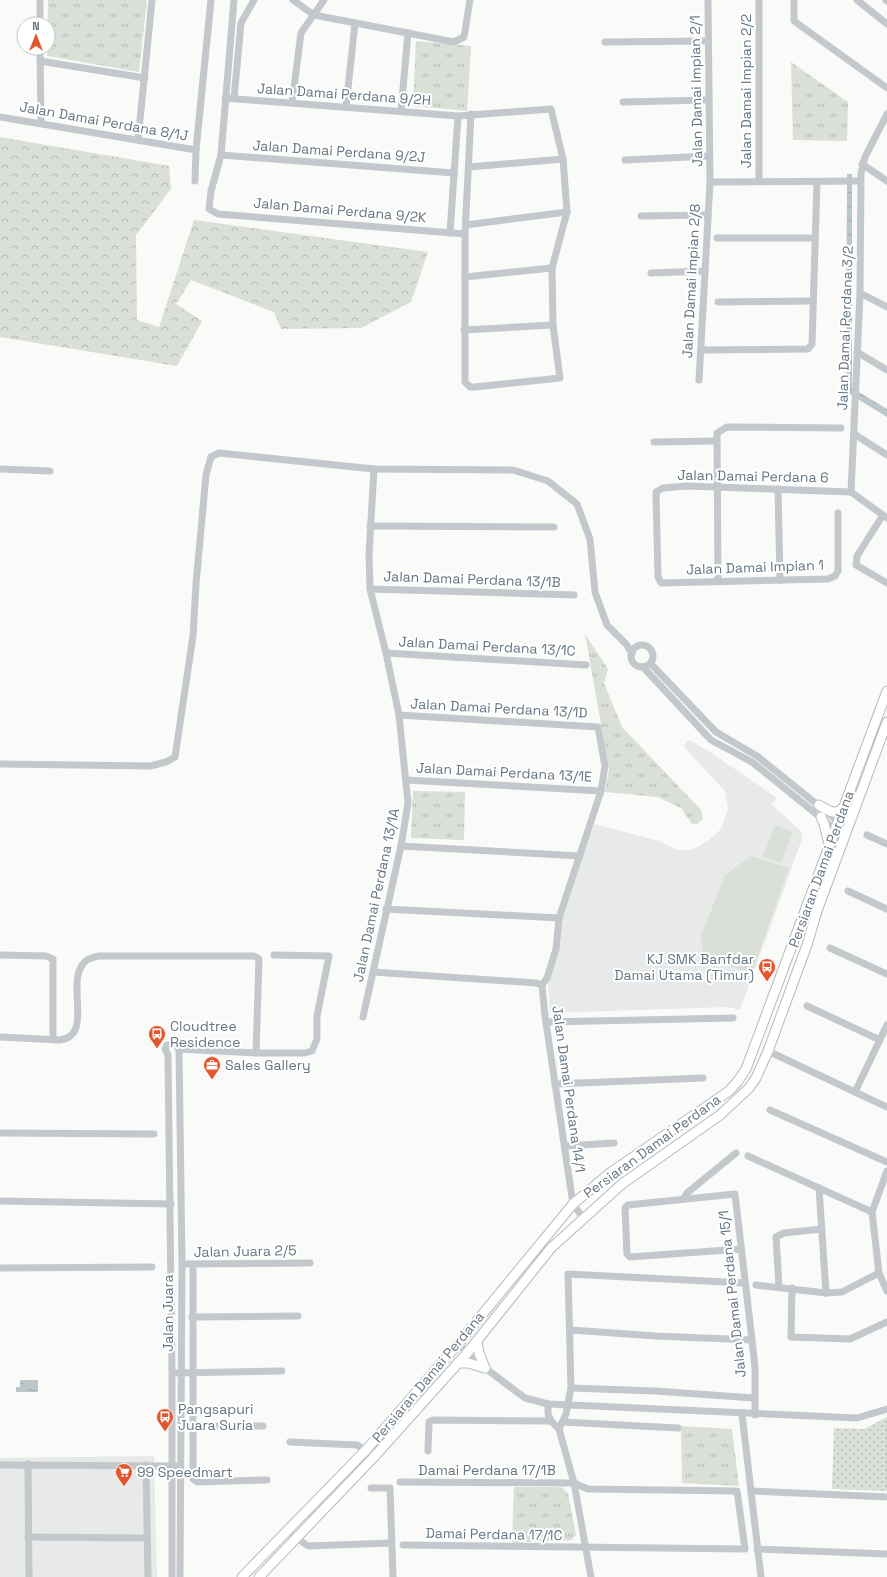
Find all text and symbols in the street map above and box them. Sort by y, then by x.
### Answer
street label: Jalan Damai Impian 2/2 [737,14,755,168]
street label: Jalan Damai Impian 2/1 [686,15,706,167]
north arrow [16,16,56,56]
text: N [32,19,40,33]
street label: Jalan Damai Perdana 9/2H [256,79,432,109]
street label: Jalan Damai Perdana 8/1J [18,97,190,145]
street label: Jalan Damai Perdana 9/2J [252,136,426,166]
street label: Jalan Damai Perdana 9/2K [253,193,428,227]
street label: Jalan Damai Impian 2/8 [678,203,704,359]
street label: Jalan Damai Perdana 3/2 [833,245,857,411]
street label: Jalan Damai Perdana 6 [677,466,829,486]
street label: Jalan Damai Impian 1 [686,556,824,578]
street label: Jalan Damai Perdana 13/1B [383,567,561,591]
street label: Jalan Damai Perdana 13/1C [398,632,576,660]
street label: Jalan Damai Perdana 13/1D [410,694,588,722]
street label: Jalan Damai Perdana 13/1E [416,758,593,786]
street label: Persiaran Damai Perdana [784,788,858,950]
street label: Jalan Damai Perdana 13/1A [349,806,403,983]
place label: KJ SMK Banfdar Damai Utama (Timur) [614,950,754,984]
bus stop icon: KJ SMK Banfdar Damai Utama (Timur) [757,957,777,982]
street label: Jalan Damai Perdana 14/1 [548,1004,590,1174]
place label: Cloudtree Residence [170,1017,240,1051]
bus stop icon: Cloudtree Residence [147,1024,167,1049]
office icon: Sales Gallery [202,1055,222,1080]
place label: Sales Gallery [225,1056,311,1074]
street label: Persiaran Damai Perdana [580,1090,724,1202]
street label: Jalan Damai Perdana 15/1 [714,1209,750,1379]
street label: Jalan Juara 2/5 [193,1241,297,1261]
street label: Jalan Juara [159,1274,177,1352]
street label: Persiaran Damai Perdana [368,1308,488,1446]
place label: Pangsapuri Juara Suria [178,1400,254,1434]
bus stop icon: Pangsapuri Juara Suria [155,1407,175,1432]
street label: Damai Perdana 17/1B [418,1461,556,1479]
supermarket icon: 99 Speedmart [114,1462,134,1487]
place label: 99 Speedmart [137,1463,233,1481]
street label: Damai Perdana 17/1C [425,1524,563,1544]

